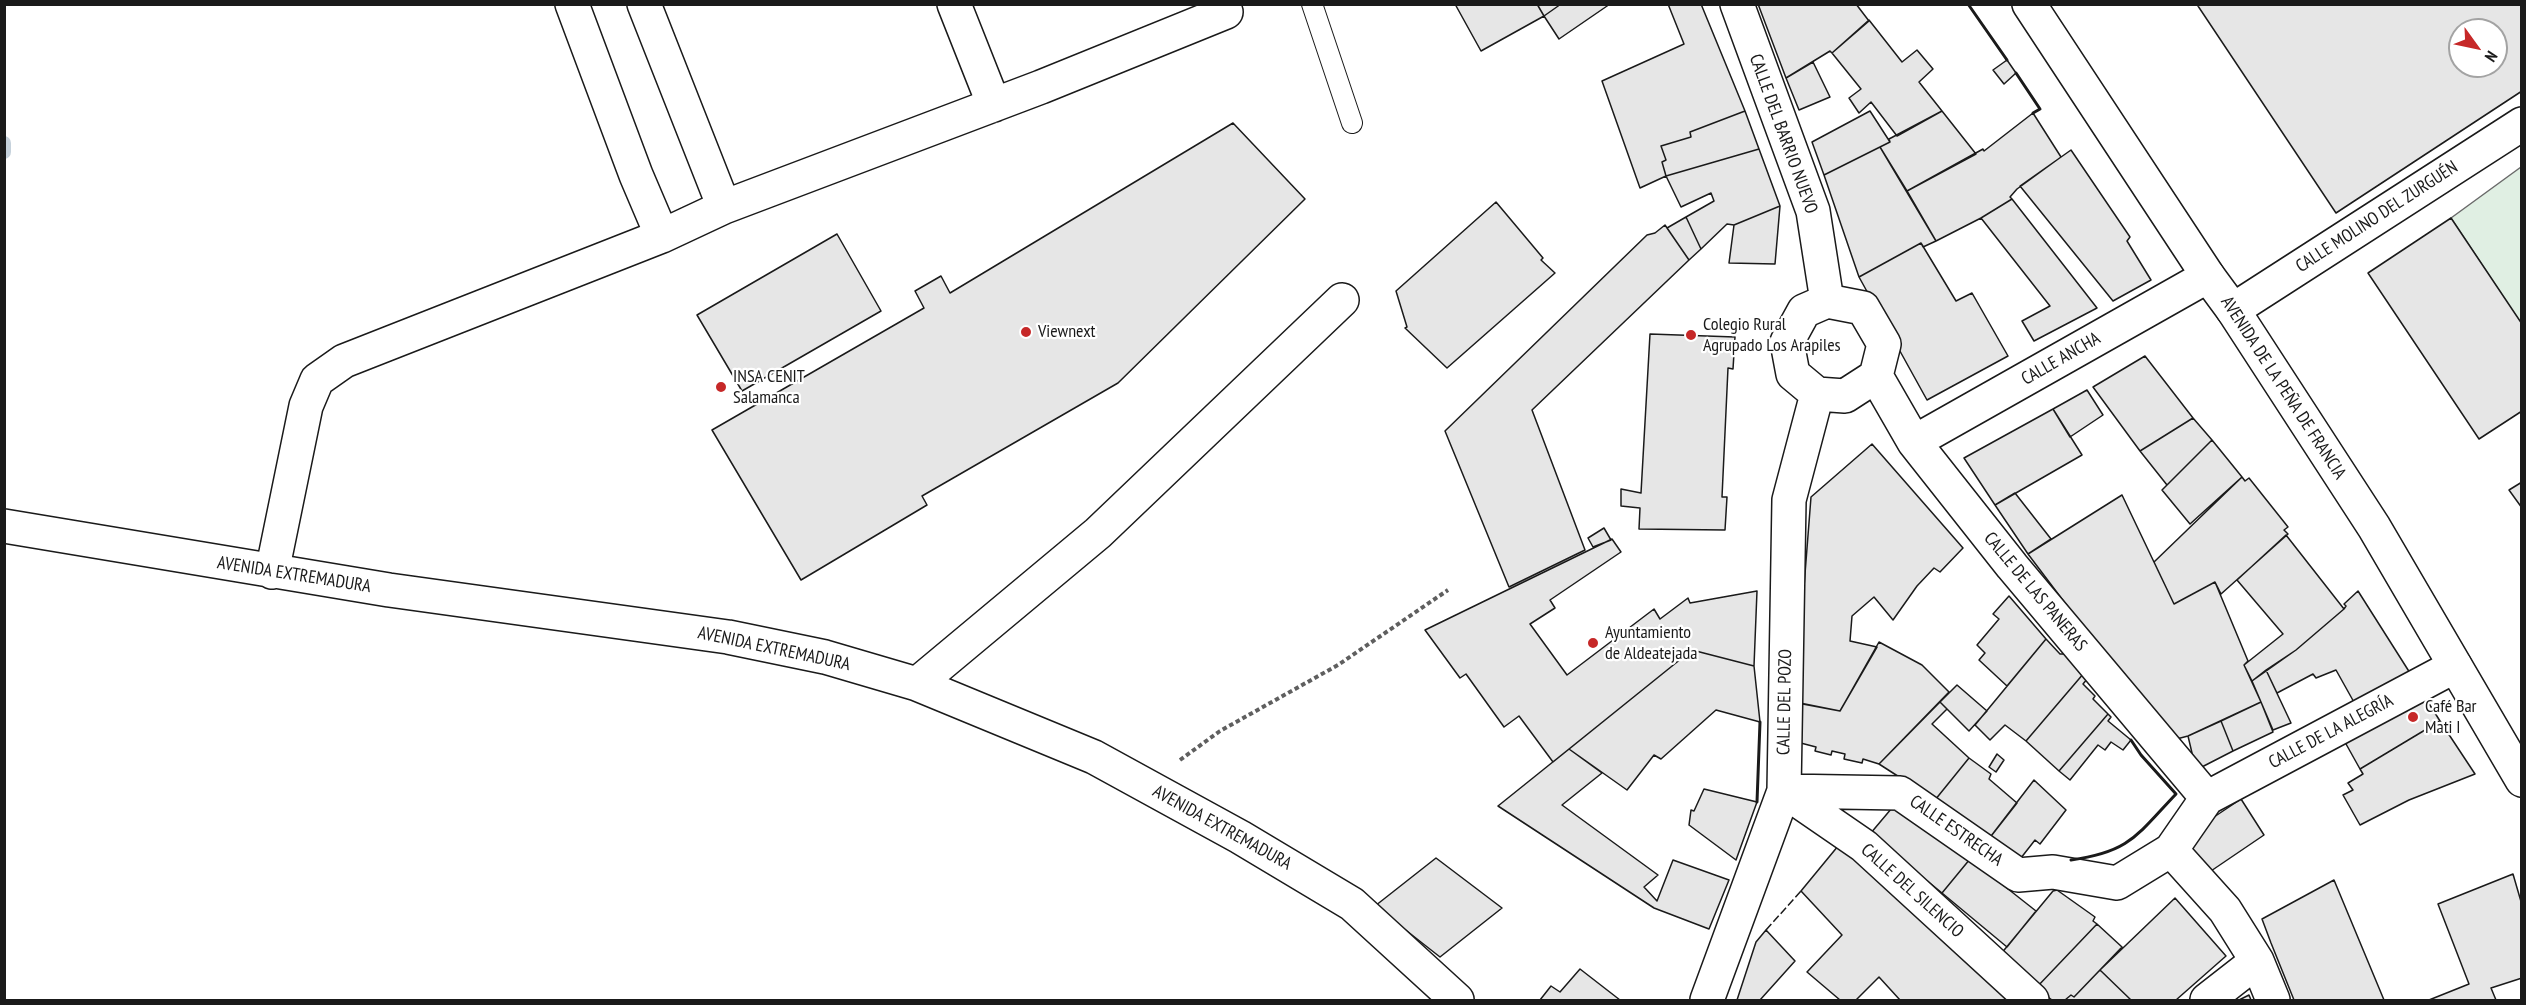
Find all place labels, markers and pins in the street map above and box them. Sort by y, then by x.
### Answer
place label: Colegio Rural Agrupado Los Arapiles [1703,314,1841,356]
place label: Viewnext [1038,321,1096,343]
marker: Viewnext [1019,325,1033,339]
marker: Colegio Rural Agrupado Los Arapiles [1684,328,1698,342]
place label: INSA CENIT Salamanca [733,366,805,409]
marker: INSA CENIT Salamanca [714,380,728,394]
place label: Ayuntamiento de Aldeatejada [1605,622,1697,664]
marker: Ayuntamiento de Aldeatejada [1586,636,1600,650]
place label: Café Bar Mati I [2425,696,2477,738]
marker: Café Bar Mati I [2406,710,2420,724]

